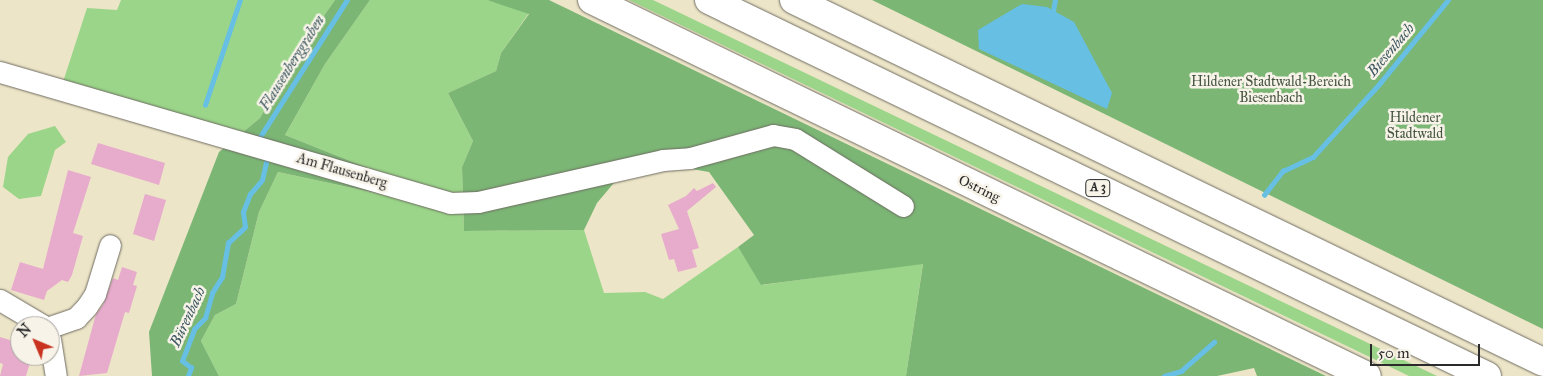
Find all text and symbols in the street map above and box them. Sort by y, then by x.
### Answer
water label: Flausenberggraben [256,12,328,114]
water label: Biesenbach [1364,20,1418,80]
park label: Hildener Stadtwald-Bereich Biesenbach [1191,74,1351,106]
park label: Hildener Stadtwald [1387,110,1443,142]
street label: Am Flausenberg [295,150,389,192]
street label: Ostring [956,172,1002,206]
road number: A 3 [1084,178,1112,198]
water label: Bürenbach [166,284,210,350]
north arrow [10,316,60,366]
text: N [15,321,35,341]
scale bar [1373,334,1483,366]
text: 50 m [1378,344,1410,362]

